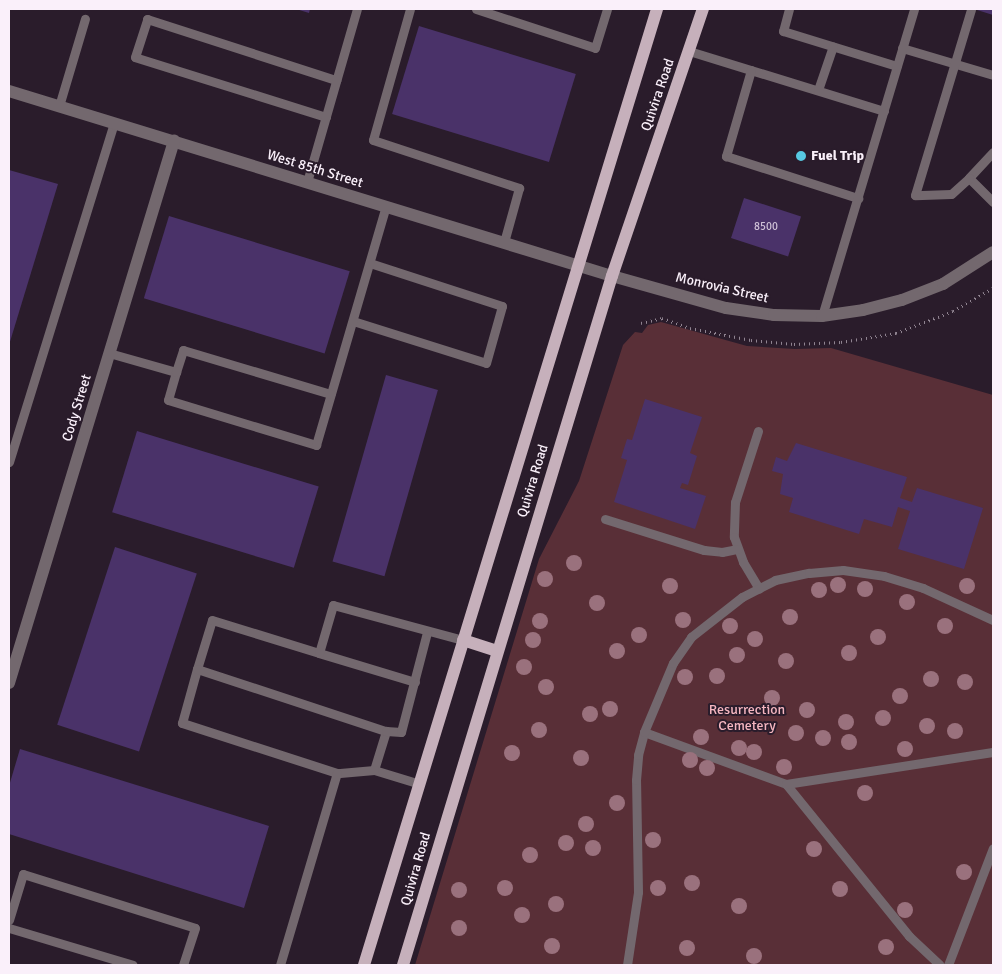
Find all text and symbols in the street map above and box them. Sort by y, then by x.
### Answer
street label: Quivira Road [638,57,678,133]
street label: West 85th Street [265,146,365,192]
place label: Fuel Trip [811,148,864,164]
marker: Fuel Trip [795,150,807,162]
house number: 8500 [754,220,778,234]
street label: Monrovia Street [674,269,770,307]
street label: Cody Street [59,372,95,444]
street label: Quivira Road [514,442,552,520]
park label: Resurrection Cemetery [709,702,785,734]
street label: Quivira Road [398,830,434,908]

